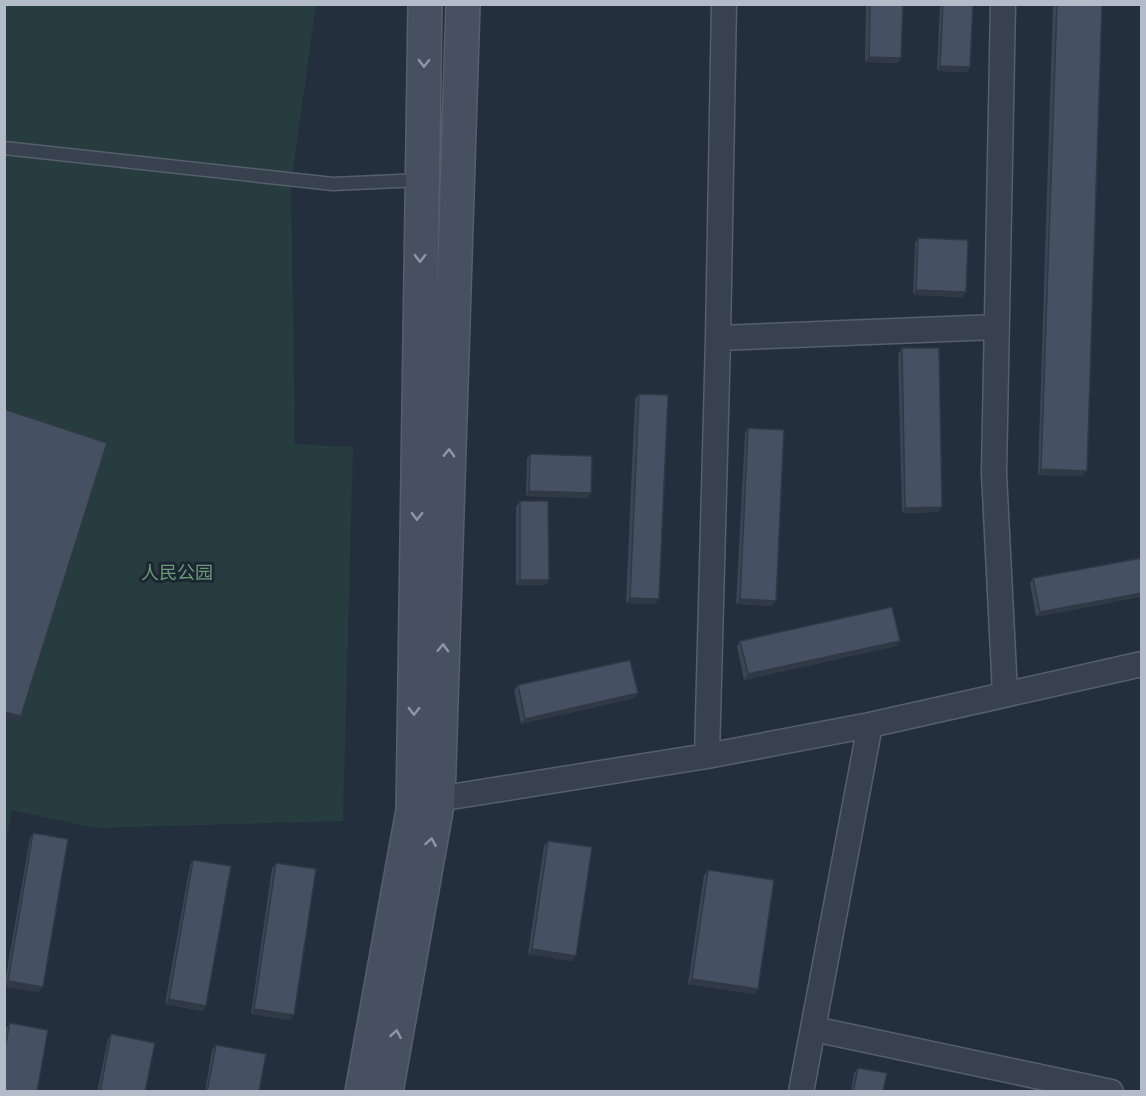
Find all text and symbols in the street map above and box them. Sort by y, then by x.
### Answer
one-way arrow [418,58,430,67]
one-way arrow [414,253,426,262]
one-way arrow [443,448,455,457]
one-way arrow [410,511,423,520]
park label: 人民公园 [141,560,213,586]
one-way arrow [437,643,449,652]
one-way arrow [408,706,420,715]
one-way arrow [424,837,436,847]
one-way arrow [389,1029,402,1039]

